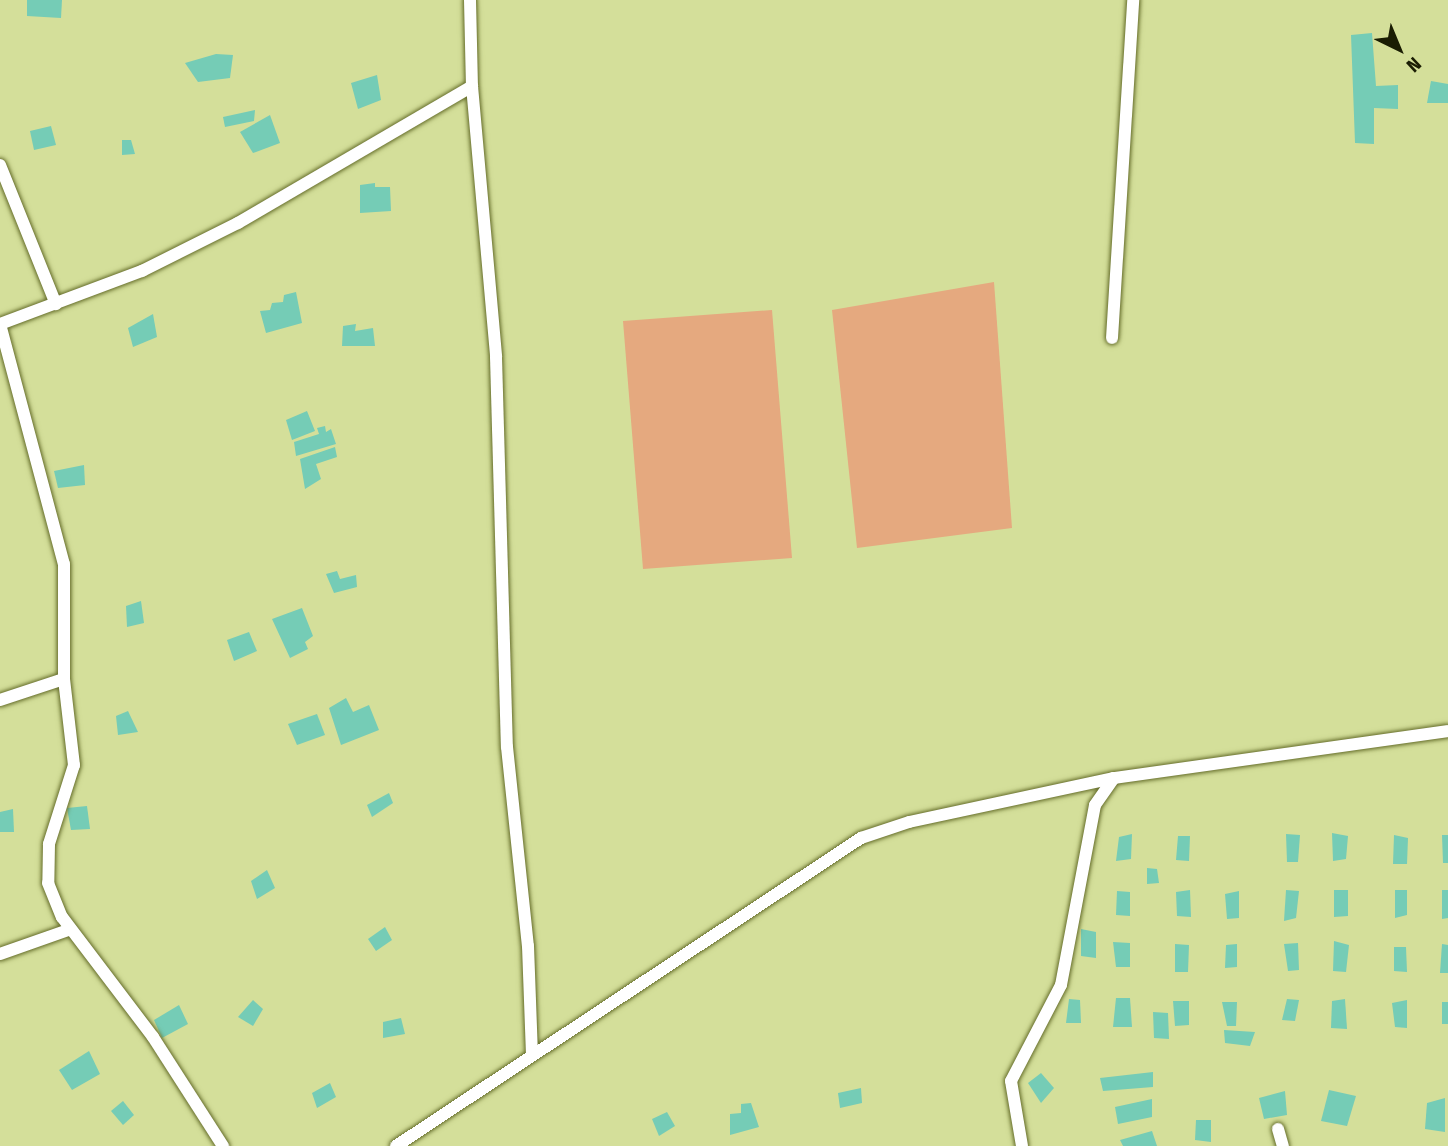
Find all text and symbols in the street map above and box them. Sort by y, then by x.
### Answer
north arrow [1364,14,1434,84]
text: N [1402,52,1426,77]

